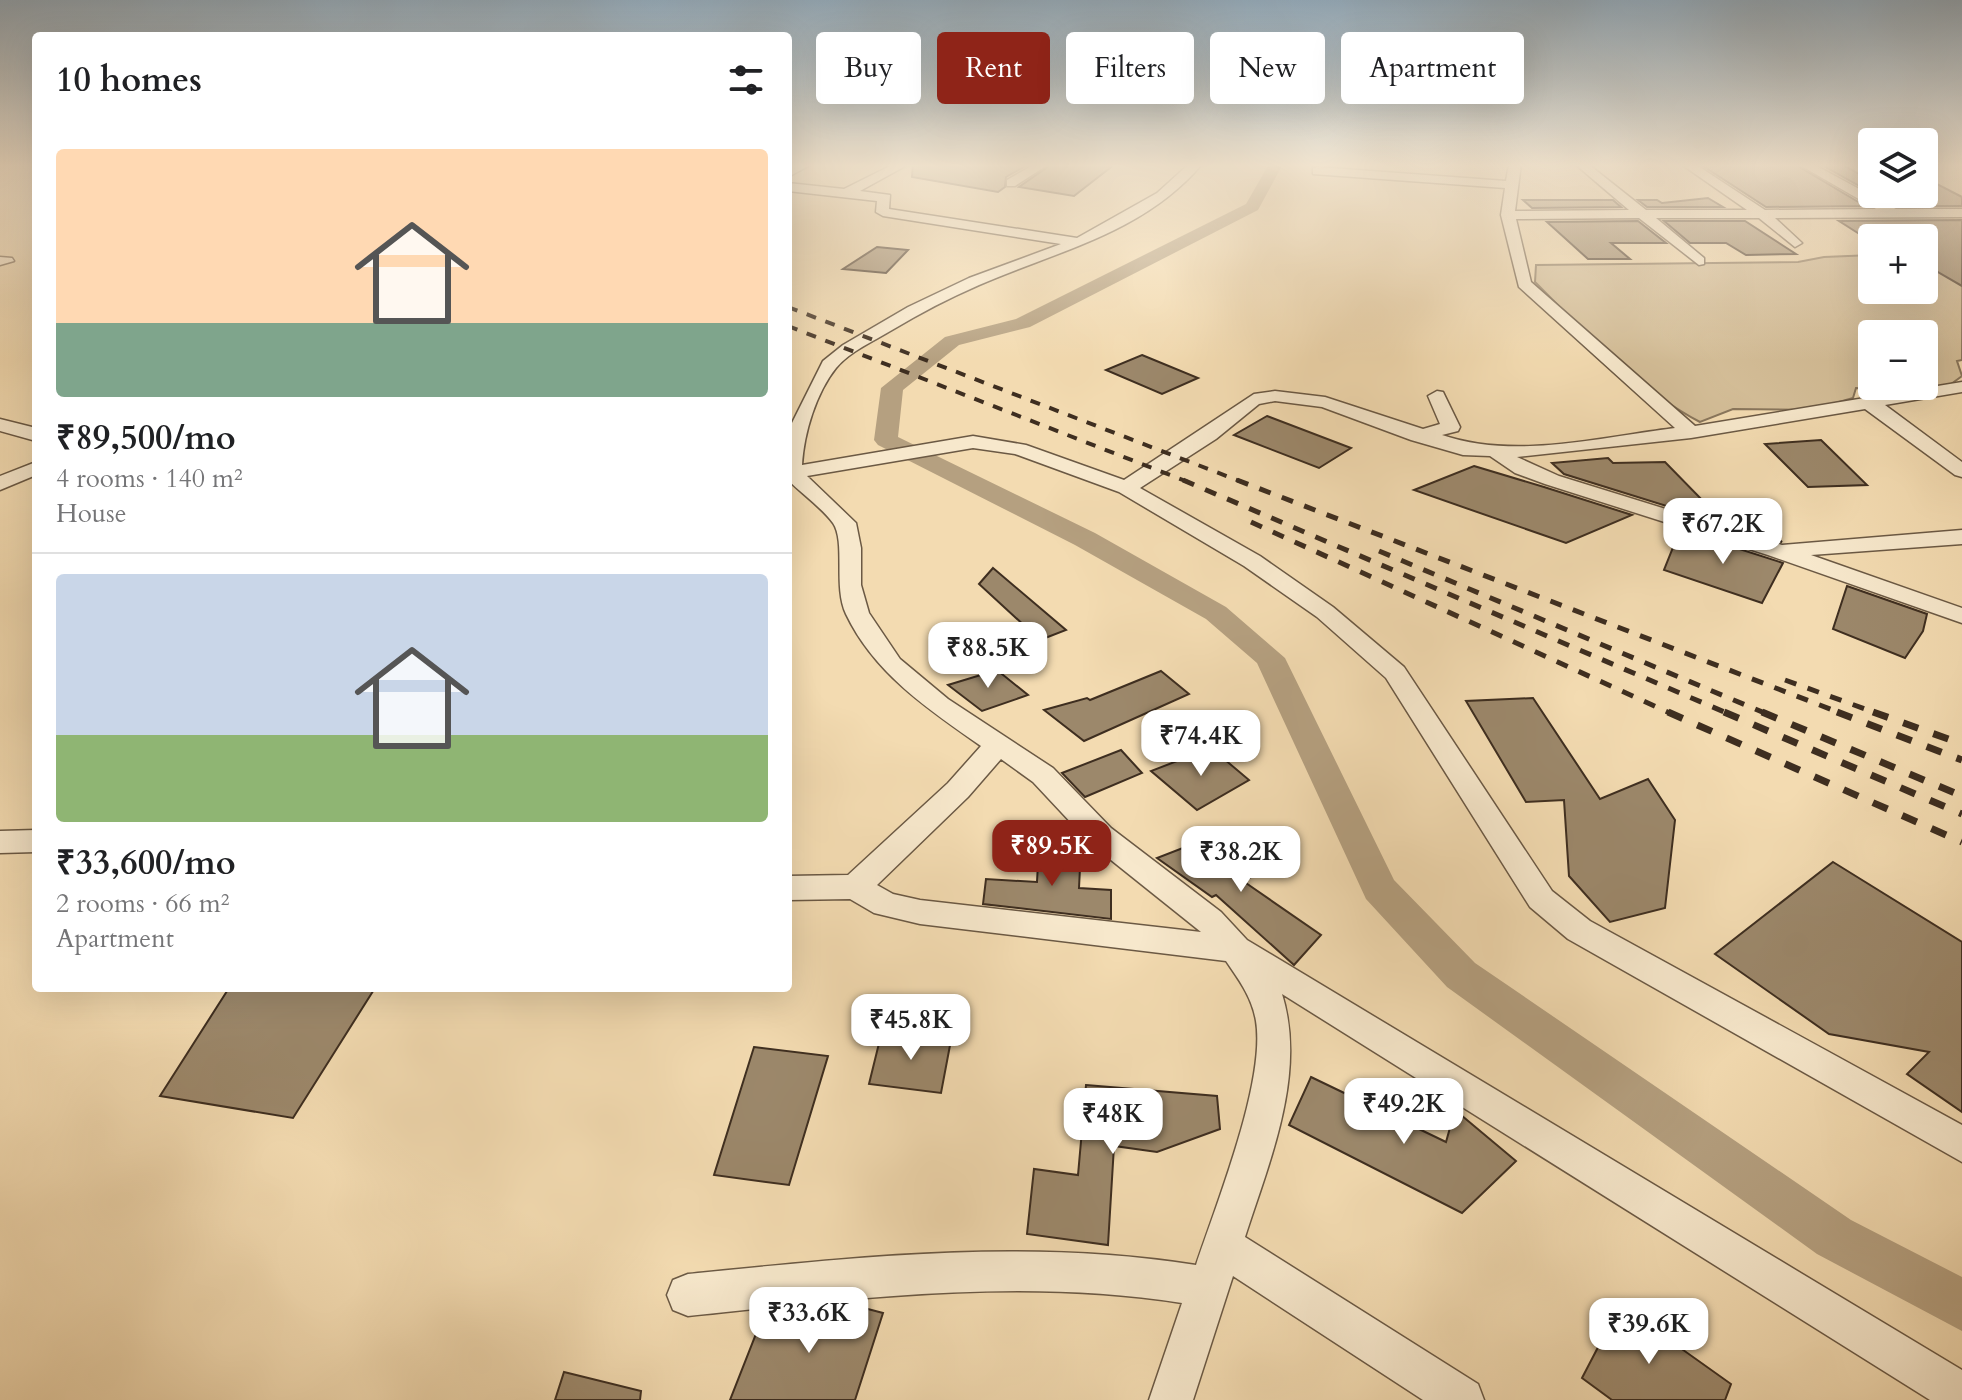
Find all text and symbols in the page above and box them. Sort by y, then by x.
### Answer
chip: Buy [816,32,921,104]
chip: Rent [937,32,1050,104]
chip: Filters [1066,32,1194,104]
chip: New [1210,32,1325,104]
chip: Apartment [1341,32,1524,104]
text: 10 homes [56,57,202,103]
icon: filters [724,58,768,102]
map controls [1858,128,1938,400]
button: layers [1858,128,1938,208]
icon: home [340,201,484,345]
button: + [1858,224,1938,304]
button: − [1858,320,1938,400]
text: ₹89,500/mo [56,415,236,461]
text: 4 rooms · 140 m² [56,461,243,496]
text: House [56,496,127,531]
pin: ₹67.2K [1658,498,1788,566]
text: ₹67.2K [1681,506,1765,541]
pin: ₹88.5K [923,622,1053,690]
icon: home [340,626,484,770]
text: ₹88.5K [946,630,1030,665]
pin: ₹74.4K [1136,710,1266,778]
text: ₹74.4K [1159,718,1243,753]
pin: ₹89.5K [987,820,1117,888]
pin: ₹38.2K [1176,826,1306,894]
text: ₹89.5K [1010,828,1094,863]
text: ₹38.2K [1199,834,1283,869]
text: ₹33,600/mo [56,840,236,886]
text: 2 rooms · 66 m² [56,886,229,921]
text: Apartment [56,921,174,956]
pin: ₹45.8K [846,994,976,1062]
text: ₹45.8K [869,1002,953,1037]
pin: ₹49.2K [1339,1078,1469,1146]
text: ₹49.2K [1362,1086,1446,1121]
pin: ₹48K [1066,1088,1160,1156]
text: ₹48K [1082,1096,1144,1131]
pin: ₹33.6K [744,1287,874,1355]
text: ₹33.6K [767,1295,851,1330]
pin: ₹39.6K [1584,1298,1714,1366]
text: ₹39.6K [1607,1306,1691,1341]

